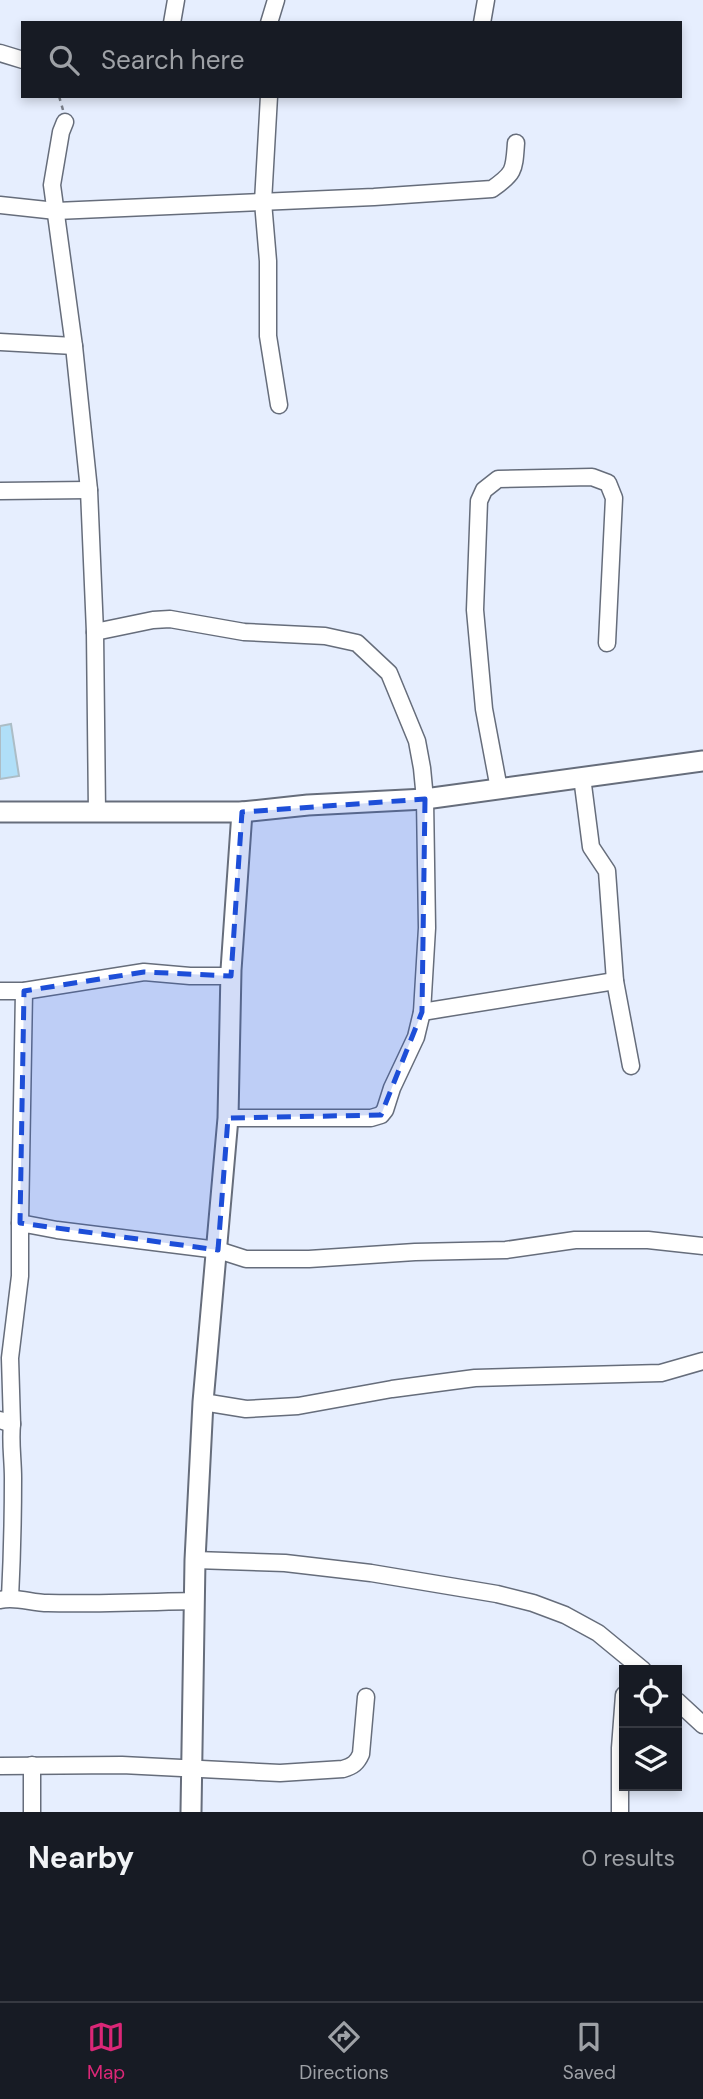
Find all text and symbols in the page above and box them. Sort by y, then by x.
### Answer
search box [21,21,682,98]
icon: search [45,41,83,79]
text: Search here [101,43,244,77]
map controls [619,1665,682,1791]
button: locate [619,1665,682,1728]
button: layers [619,1728,682,1791]
text: Nearby [28,1838,134,1877]
text: 0 results [582,1843,675,1873]
tab: Map [87,2018,125,2085]
tab: Directions [299,2018,389,2085]
tab: Saved [563,2018,616,2085]

